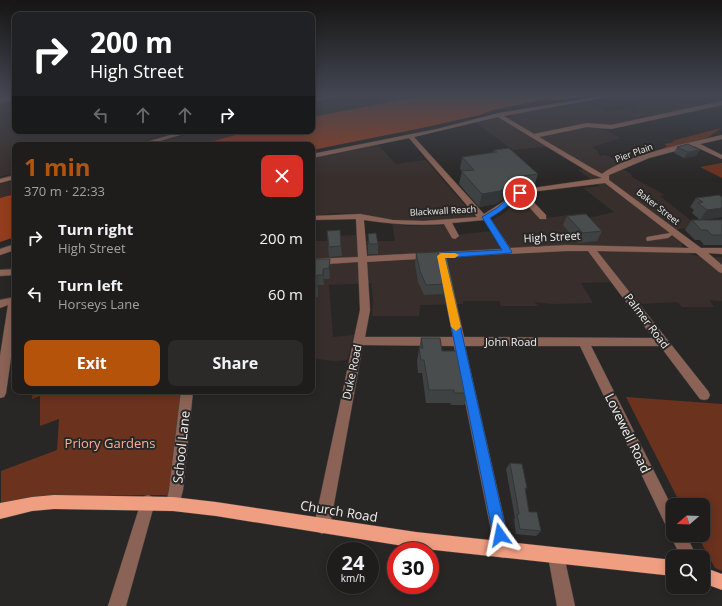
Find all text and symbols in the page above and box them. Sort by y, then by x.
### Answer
text: 200 m [90,23,173,61]
icon: right [24,28,76,80]
text: High Street [90,59,184,83]
icon: left [90,104,112,126]
icon: ahead [132,104,154,126]
icon: ahead [174,104,196,126]
icon: right [216,104,238,126]
street label: Pier Plain [613,140,654,165]
text: 1 min [24,150,91,183]
button: close [261,155,303,197]
pin [503,176,537,210]
text: 370 m · 22:33 [24,182,105,200]
icon: arrive [509,182,531,204]
street label: Baker Street [634,186,683,228]
street label: Blackwall Reach [409,202,476,219]
text: Turn right [58,219,133,239]
icon: right [24,227,46,249]
text: 200 m [259,228,303,248]
street label: High Street [523,228,581,245]
text: High Street [58,239,126,257]
text: Turn left [58,275,123,295]
icon: left [24,283,46,305]
text: 60 m [268,284,303,304]
street label: Palmer Road [622,290,673,351]
text: Horseys Lane [58,295,140,313]
street label: John Road [484,334,537,349]
button: Exit [24,340,160,386]
button: Share [168,340,303,386]
street label: Duke Road [338,343,365,401]
street label: Lovewell Road [601,390,655,476]
street label: School Lane [168,410,194,484]
park label: Priory Gardens [65,434,155,452]
street label: Church Road [299,496,379,526]
north arrow [666,498,710,542]
map controls [666,498,710,594]
position arrow [479,514,521,556]
speed limit sign: 30 [387,542,439,594]
text: 24 [342,549,364,576]
button: search [666,550,710,594]
text: km/h [341,571,365,585]

